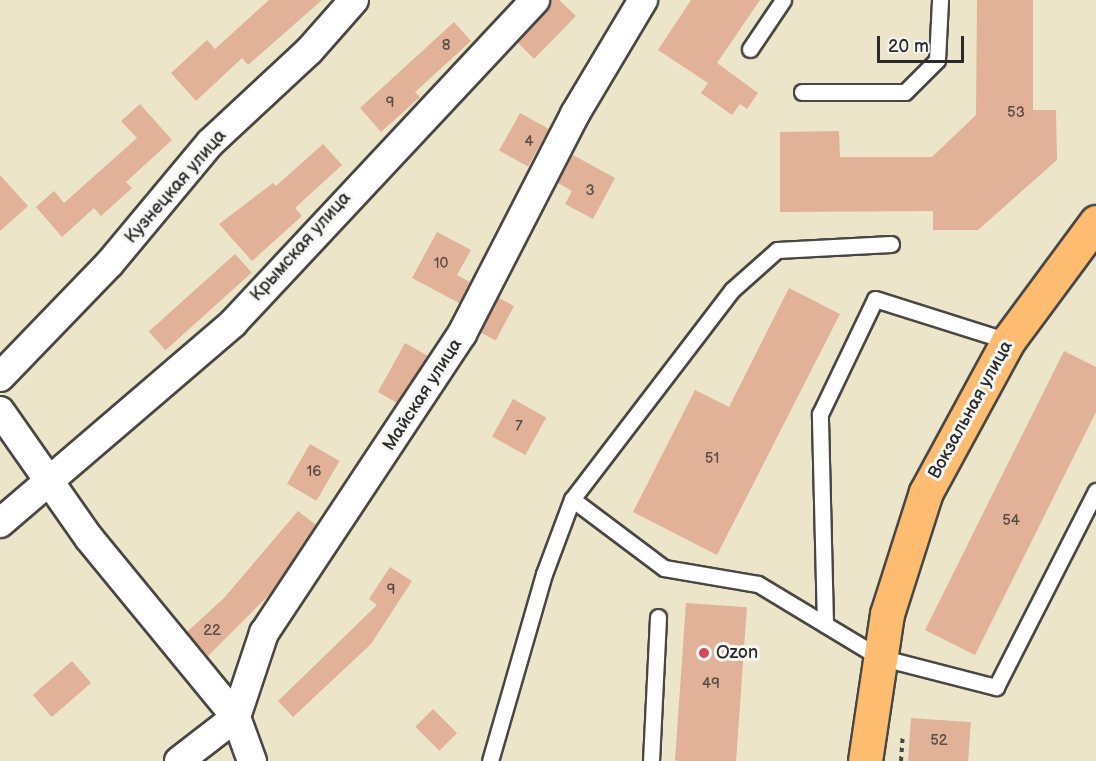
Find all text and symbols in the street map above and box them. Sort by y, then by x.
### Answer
scale bar [880,24,967,62]
text: 20 m [888,36,929,57]
house number: 8 [442,37,450,55]
house number: 9 [386,94,394,112]
house number: 53 [1007,104,1025,122]
street label: Кузнецкая улица [121,126,231,248]
house number: 4 [524,133,534,151]
house number: 3 [585,182,595,200]
street label: Крымская улица [246,188,356,306]
house number: 10 [434,255,448,273]
street label: Майская улица [379,335,467,455]
street label: Вокзальная улица [924,337,1018,483]
house number: 7 [515,418,523,436]
house number: 51 [705,450,719,468]
house number: 16 [307,463,321,481]
house number: 54 [1002,512,1020,530]
house number: 9 [387,581,395,599]
house number: 22 [203,622,221,640]
place label: Ozon [716,642,758,664]
marker: Ozon [697,646,711,660]
house number: 49 [702,675,720,693]
house number: 52 [930,732,948,750]

